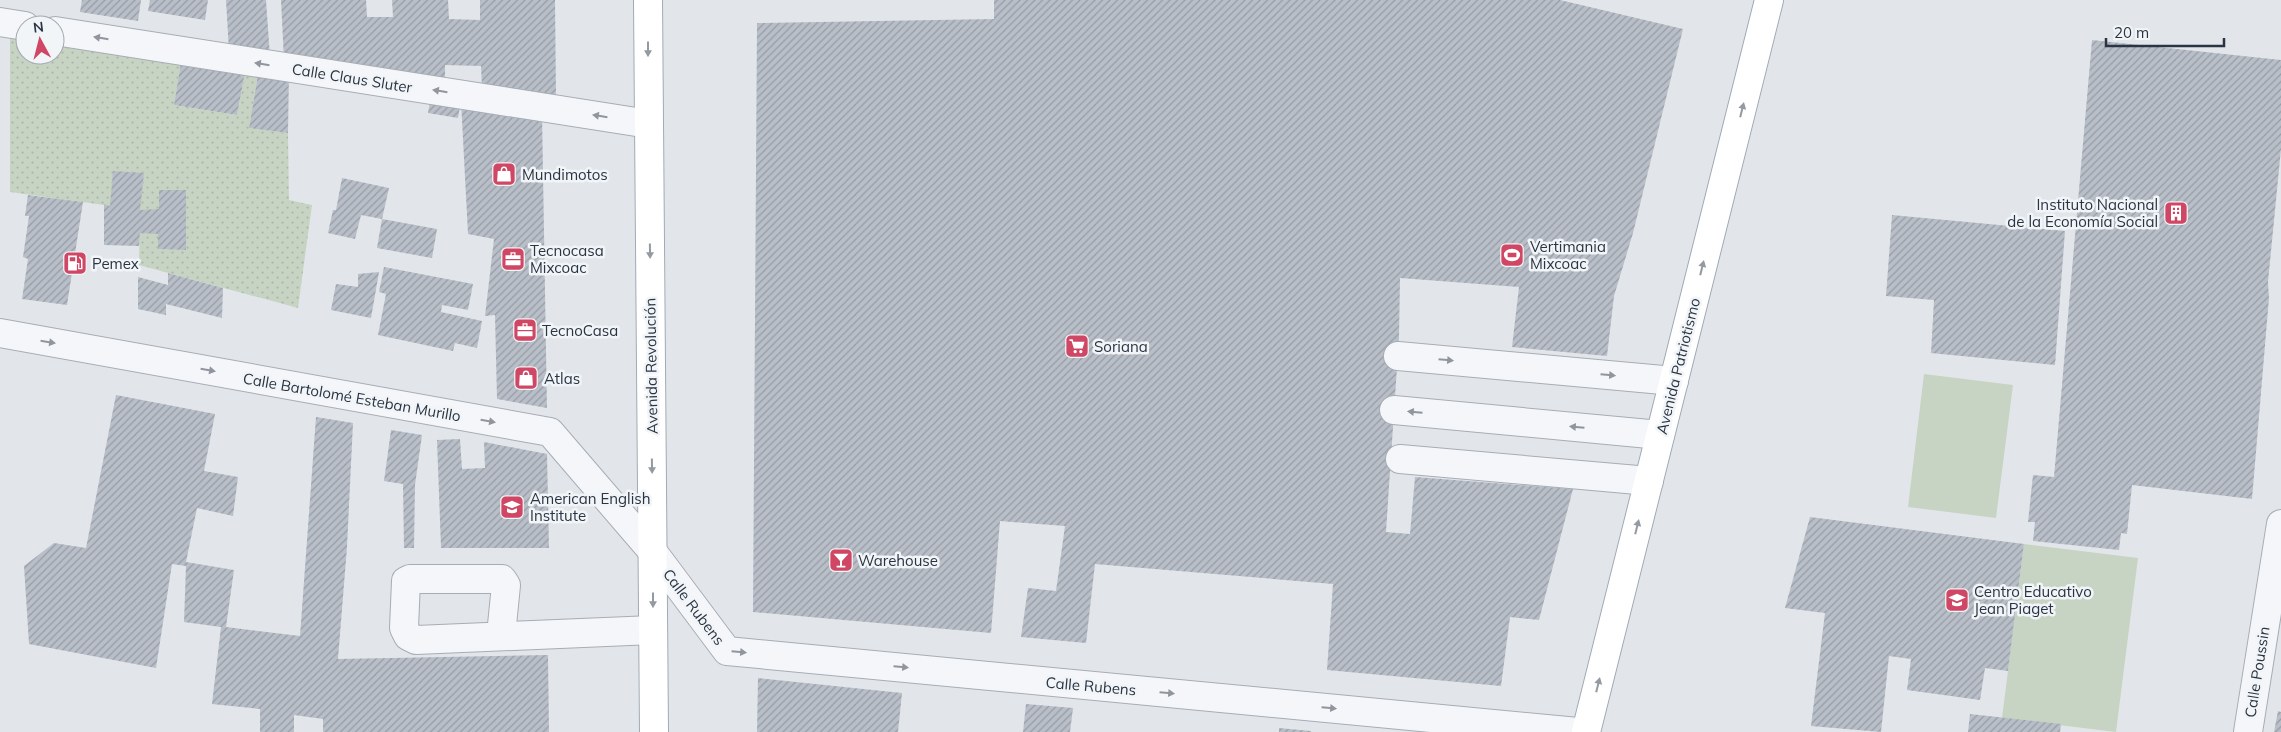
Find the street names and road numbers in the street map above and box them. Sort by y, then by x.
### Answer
street label: Calle Claus Sluter [291,59,414,97]
street label: Avenida Patriotismo [1652,296,1704,436]
street label: Avenida Revolución [640,298,662,434]
street label: Calle Bartolomé Esteban Murillo [242,368,462,426]
street label: Calle Rubens [659,565,729,649]
street label: Calle Poussin [2240,625,2274,719]
street label: Calle Rubens [1045,673,1137,699]

